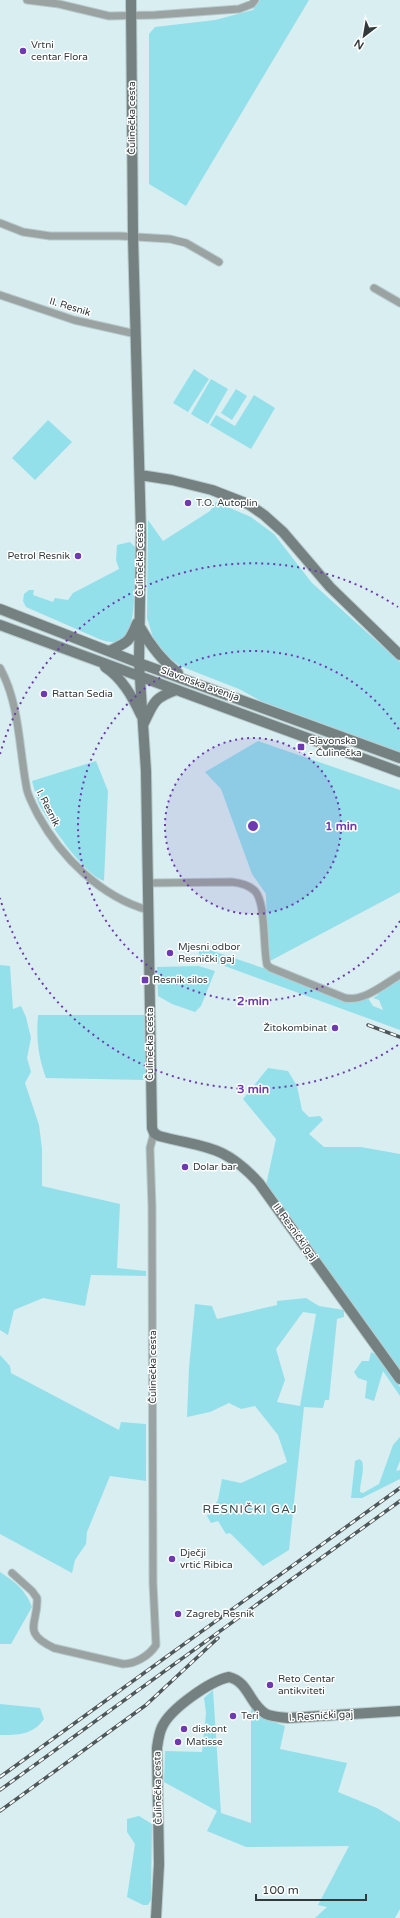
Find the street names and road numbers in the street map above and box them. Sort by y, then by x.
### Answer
street label: Čulinečka cesta [126,81,138,155]
street label: II. Resnik [48,295,93,319]
street label: Čulinečka cesta [134,523,146,597]
street label: Slavonska avenija [159,664,241,704]
street label: I. Resnik [34,788,63,829]
street label: Čulinečka cesta [144,1007,156,1081]
street label: II. Resnički gaj [270,1201,320,1263]
street label: Čulinečka cesta [147,1330,159,1404]
street label: I. Resnički gaj [288,1708,354,1724]
street label: Čulinečka cesta [151,1751,165,1825]

